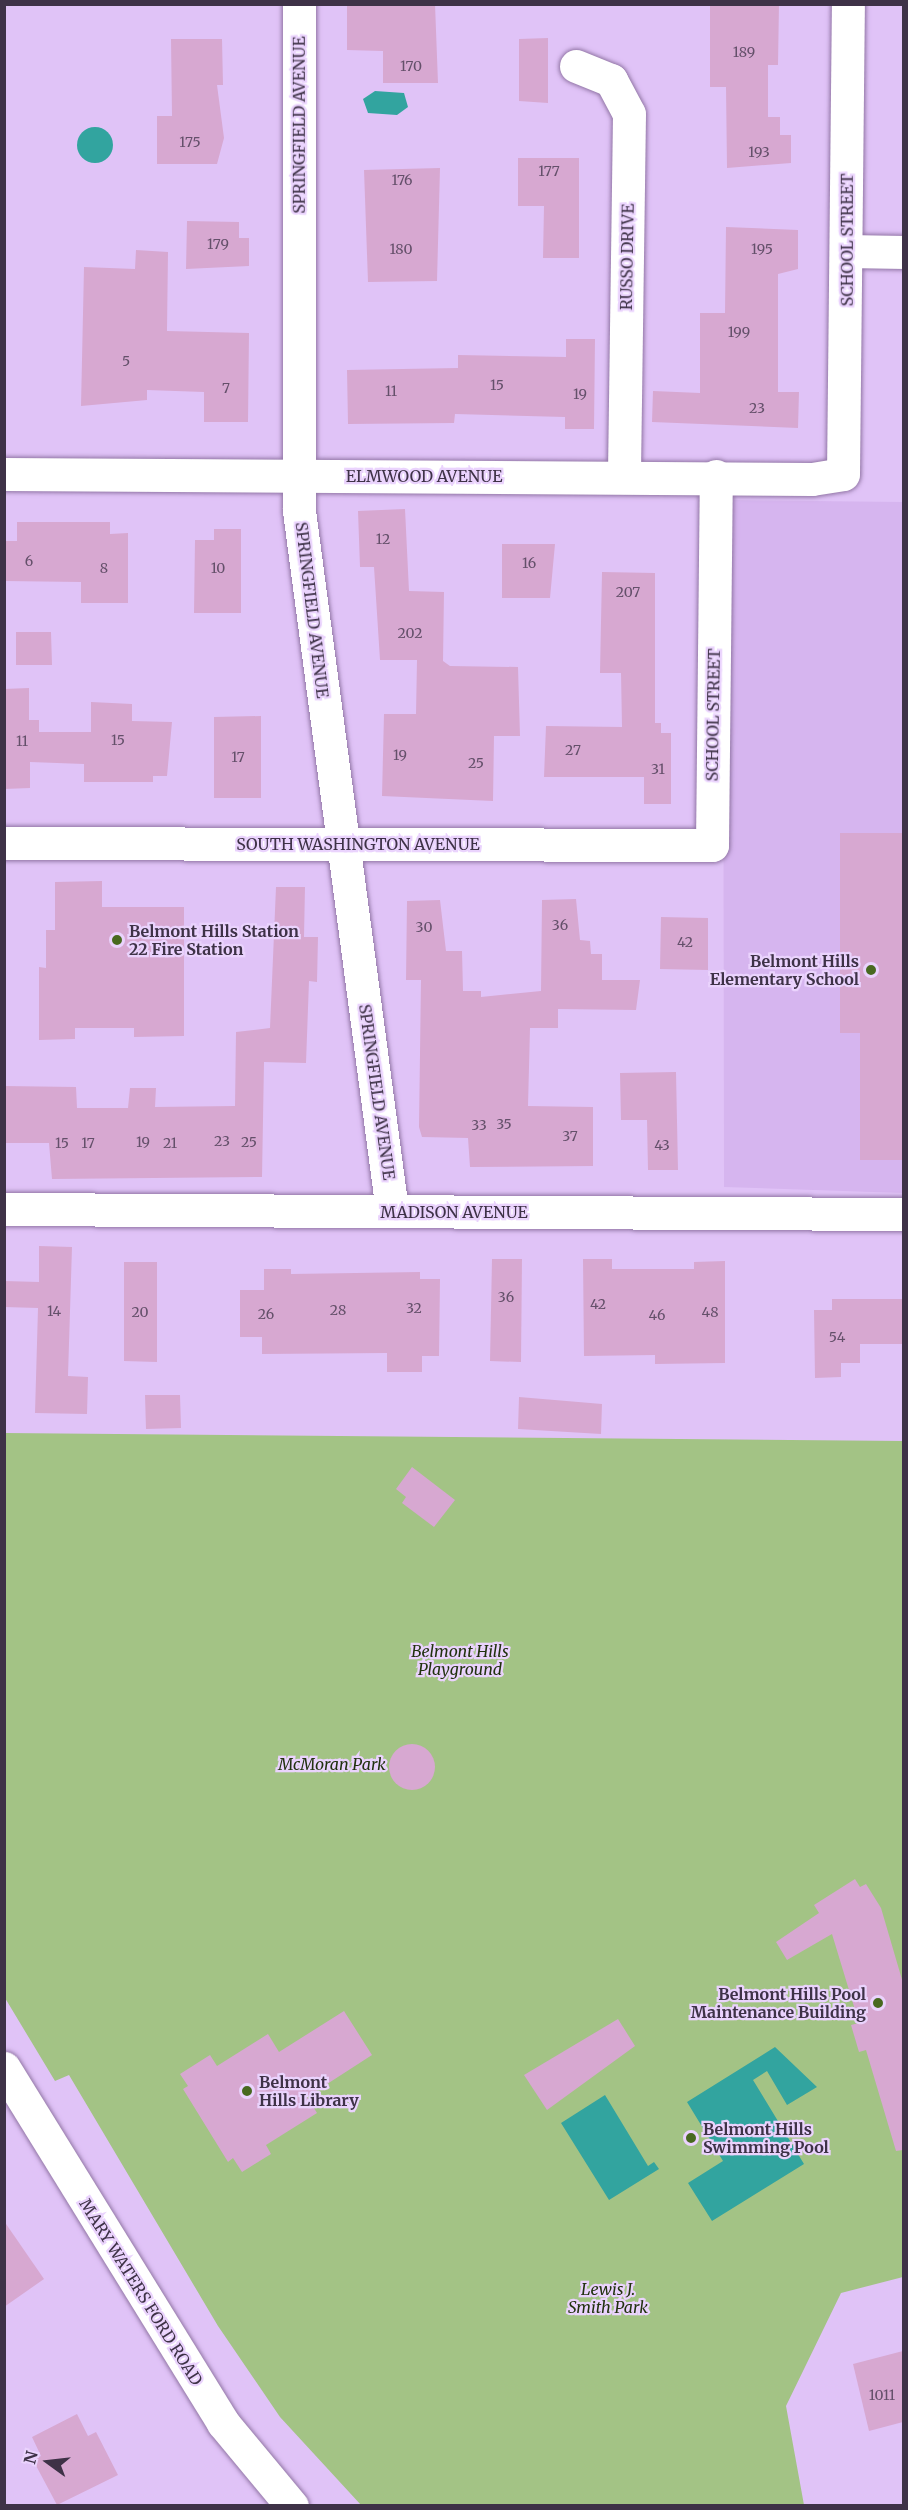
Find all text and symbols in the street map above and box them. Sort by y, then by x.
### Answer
street label: SPRINGFIELD AVENUE [289,36,309,214]
house number: 189 [733,44,755,60]
house number: 170 [400,58,422,74]
house number: 175 [179,134,201,150]
house number: 193 [748,144,770,160]
house number: 177 [538,163,560,179]
house number: 176 [391,172,413,188]
street label: SCHOOL STREET [837,174,857,306]
street label: RUSSO DRIVE [616,204,638,310]
house number: 179 [207,236,229,252]
house number: 180 [389,241,413,257]
house number: 195 [751,241,773,257]
house number: 199 [728,324,750,340]
house number: 5 [122,353,130,369]
house number: 15 [490,377,504,393]
house number: 7 [222,380,230,396]
house number: 11 [385,383,397,399]
house number: 19 [573,386,587,402]
house number: 23 [749,400,765,416]
street label: ELMWOOD AVENUE [346,466,502,486]
street label: SPRINGFIELD AVENUE [292,521,332,699]
house number: 12 [376,531,390,547]
house number: 6 [25,553,33,569]
house number: 16 [522,555,536,571]
house number: 8 [100,560,108,576]
house number: 10 [211,560,225,576]
house number: 207 [616,584,640,600]
house number: 202 [398,625,422,641]
street label: SCHOOL STREET [702,648,724,782]
house number: 15 [111,732,125,748]
house number: 11 [16,733,28,749]
house number: 27 [565,742,581,758]
house number: 19 [393,747,407,763]
house number: 17 [231,749,245,765]
house number: 25 [468,755,484,771]
house number: 31 [651,761,665,777]
street label: SOUTH WASHINGTON AVENUE [236,834,480,854]
house number: 36 [552,917,568,933]
house number: 30 [416,919,432,935]
place label: Belmont Hills Station 22 Fire Station [129,921,299,959]
marker: Belmont Hills Station 22 Fire Station [110,933,124,947]
house number: 42 [677,934,693,950]
place label: Belmont Hills Elementary School [710,951,859,989]
marker: Belmont Hills Elementary School [864,963,878,977]
street label: SPRINGFIELD AVENUE [355,1003,399,1181]
house number: 35 [496,1116,512,1132]
house number: 33 [471,1117,487,1133]
house number: 37 [562,1128,578,1144]
house number: 23 [214,1133,230,1149]
house number: 19 [136,1134,150,1150]
house number: 25 [241,1134,257,1150]
house number: 15 [55,1135,69,1151]
house number: 17 [81,1135,95,1151]
house number: 21 [163,1135,177,1151]
house number: 43 [654,1137,670,1153]
street label: MADISON AVENUE [380,1202,528,1222]
house number: 36 [498,1289,514,1305]
house number: 42 [590,1296,606,1312]
house number: 32 [406,1300,422,1316]
house number: 28 [330,1302,346,1318]
house number: 14 [47,1303,61,1319]
house number: 20 [131,1304,149,1320]
house number: 48 [702,1304,718,1320]
house number: 26 [258,1306,274,1322]
house number: 46 [649,1307,665,1323]
house number: 54 [829,1329,845,1345]
park label: Belmont Hills Playground [411,1641,509,1679]
park label: McMoran Park [278,1754,386,1774]
place label: Belmont Hills Pool Maintenance Building [691,1984,866,2022]
marker: Belmont Hills Pool Maintenance Building [871,1996,885,2010]
place label: Belmont Hills Library [259,2072,359,2110]
marker: Belmont Hills Library [240,2084,254,2098]
place label: Belmont Hills Swimming Pool [703,2119,829,2157]
marker: Belmont Hills Swimming Pool [684,2131,698,2145]
street label: MARY WATERS FORD ROAD [76,2195,206,2389]
park label: Lewis J. Smith Park [568,2279,648,2317]
house number: 1011 [869,2387,895,2403]
north arrow [18,2432,78,2492]
text: N [19,2449,42,2466]

